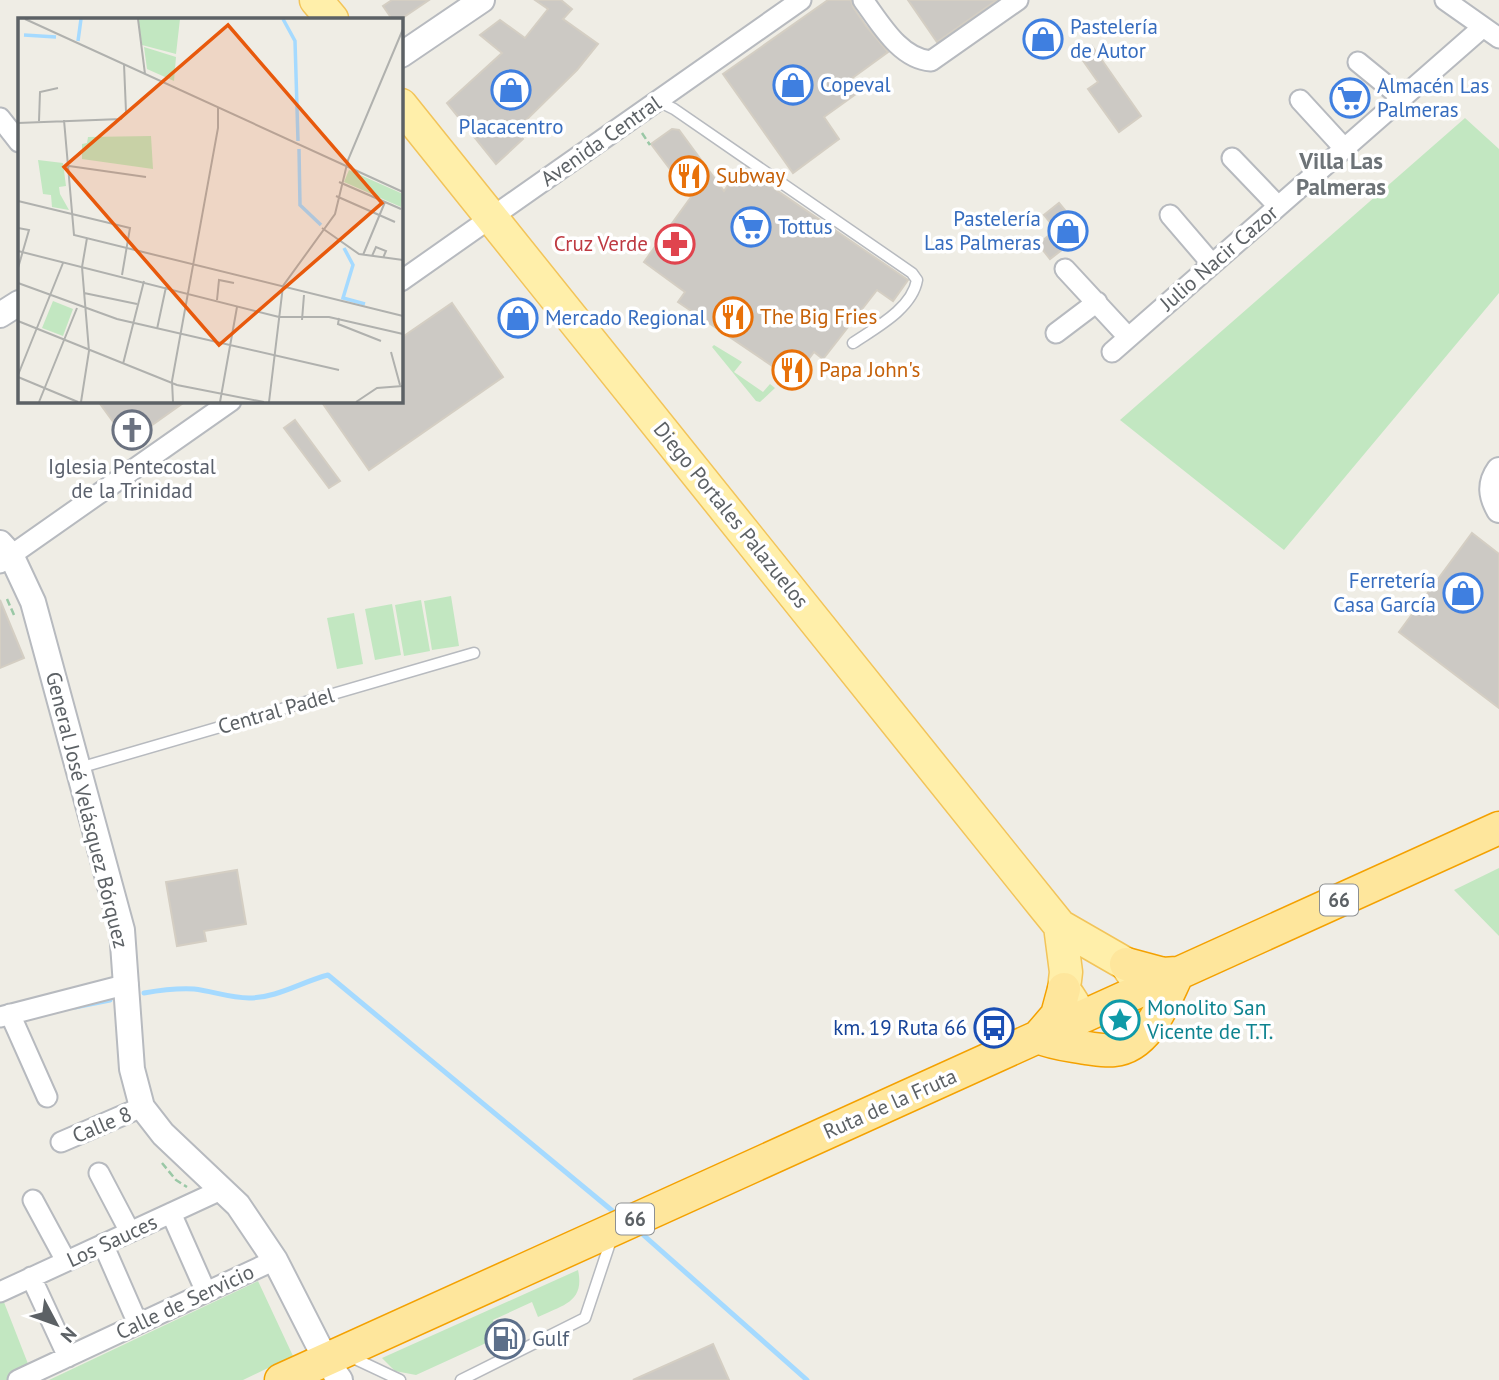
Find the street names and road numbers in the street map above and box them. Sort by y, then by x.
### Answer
street label: Avenida Central [535,89,666,192]
street label: Julio Nacir Cazor [1153,199,1283,317]
street label: Diego Portales Palazuelos [648,416,815,613]
street label: General José Velásquez Bórquez [40,669,135,951]
street label: Central Padel [215,681,337,740]
road number: 66 [1320,885,1358,916]
street label: Ruta de la Fruta [819,1062,961,1145]
street label: Calle 8 [68,1100,136,1149]
road number: 66 [616,1204,654,1234]
street label: Los Sauces [62,1208,161,1273]
street label: Calle de Servicio [111,1258,258,1345]

